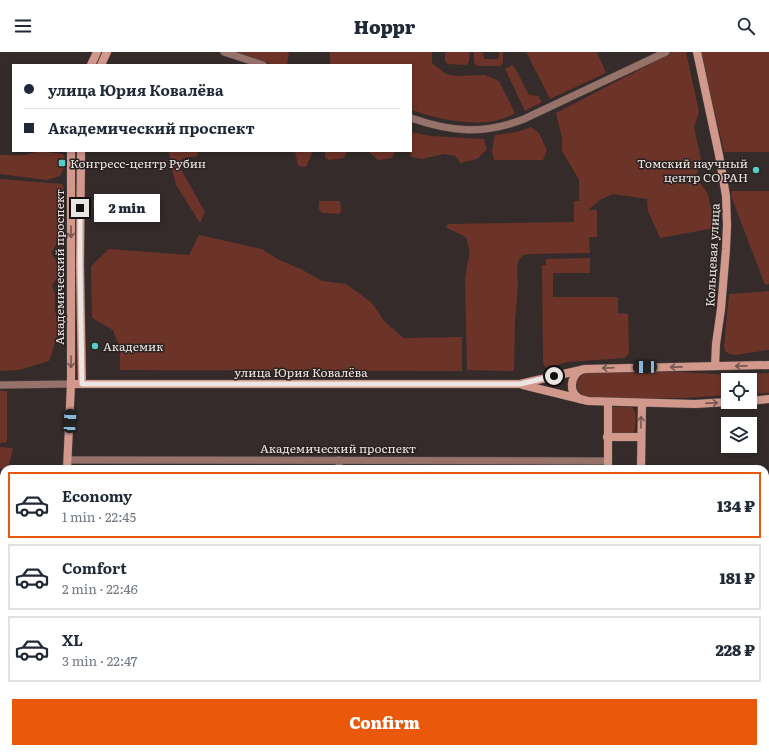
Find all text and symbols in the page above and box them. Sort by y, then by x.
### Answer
text: Hoppr [354,13,415,40]
icon: menu [12,15,34,37]
icon: search [735,15,757,37]
text: улица Юрия Ковалёва [48,78,224,101]
text: Академический проспект [48,116,255,139]
place label: Конгресс-центр Рубин [70,154,206,172]
place label: Томский научный центр СО РАН [637,154,748,186]
marker: Конгресс-центр Рубин [57,158,67,168]
marker: Томский научный центр СО РАН [751,165,761,175]
street label: Академический проспект [50,189,68,345]
callout: 2 min [94,194,160,222]
text: 2 min [108,198,146,217]
route end [71,199,89,217]
street label: Кольцевая улица [700,202,724,307]
one-way arrow [67,225,75,238]
place label: Академик [103,337,163,355]
marker: Академик [90,341,100,351]
one-way arrow [67,355,75,368]
car [633,361,657,373]
one-way arrow [735,362,748,369]
street label: улица Юрия Ковалёва [234,363,368,381]
one-way arrow [670,363,683,371]
one-way arrow [602,364,615,372]
route start [545,367,563,385]
map controls [721,373,757,453]
button: locate [721,373,757,409]
one-way arrow [705,399,718,407]
car [63,409,77,433]
one-way arrow [637,416,645,429]
button: layers [721,417,757,453]
street label: Академический проспект [260,439,416,457]
text: Economy [62,484,132,507]
icon: car [14,487,50,523]
text: 134 ₽ [717,494,755,517]
text: 1 min · 22:45 [62,507,136,526]
text: Comfort [62,556,127,579]
icon: car [14,559,50,595]
text: 181 ₽ [720,566,755,589]
text: 2 min · 22:46 [62,579,138,598]
text: XL [62,628,83,651]
icon: car [14,631,50,667]
text: 228 ₽ [715,638,755,661]
text: 3 min · 22:47 [62,651,137,670]
button: Confirm [12,699,757,745]

